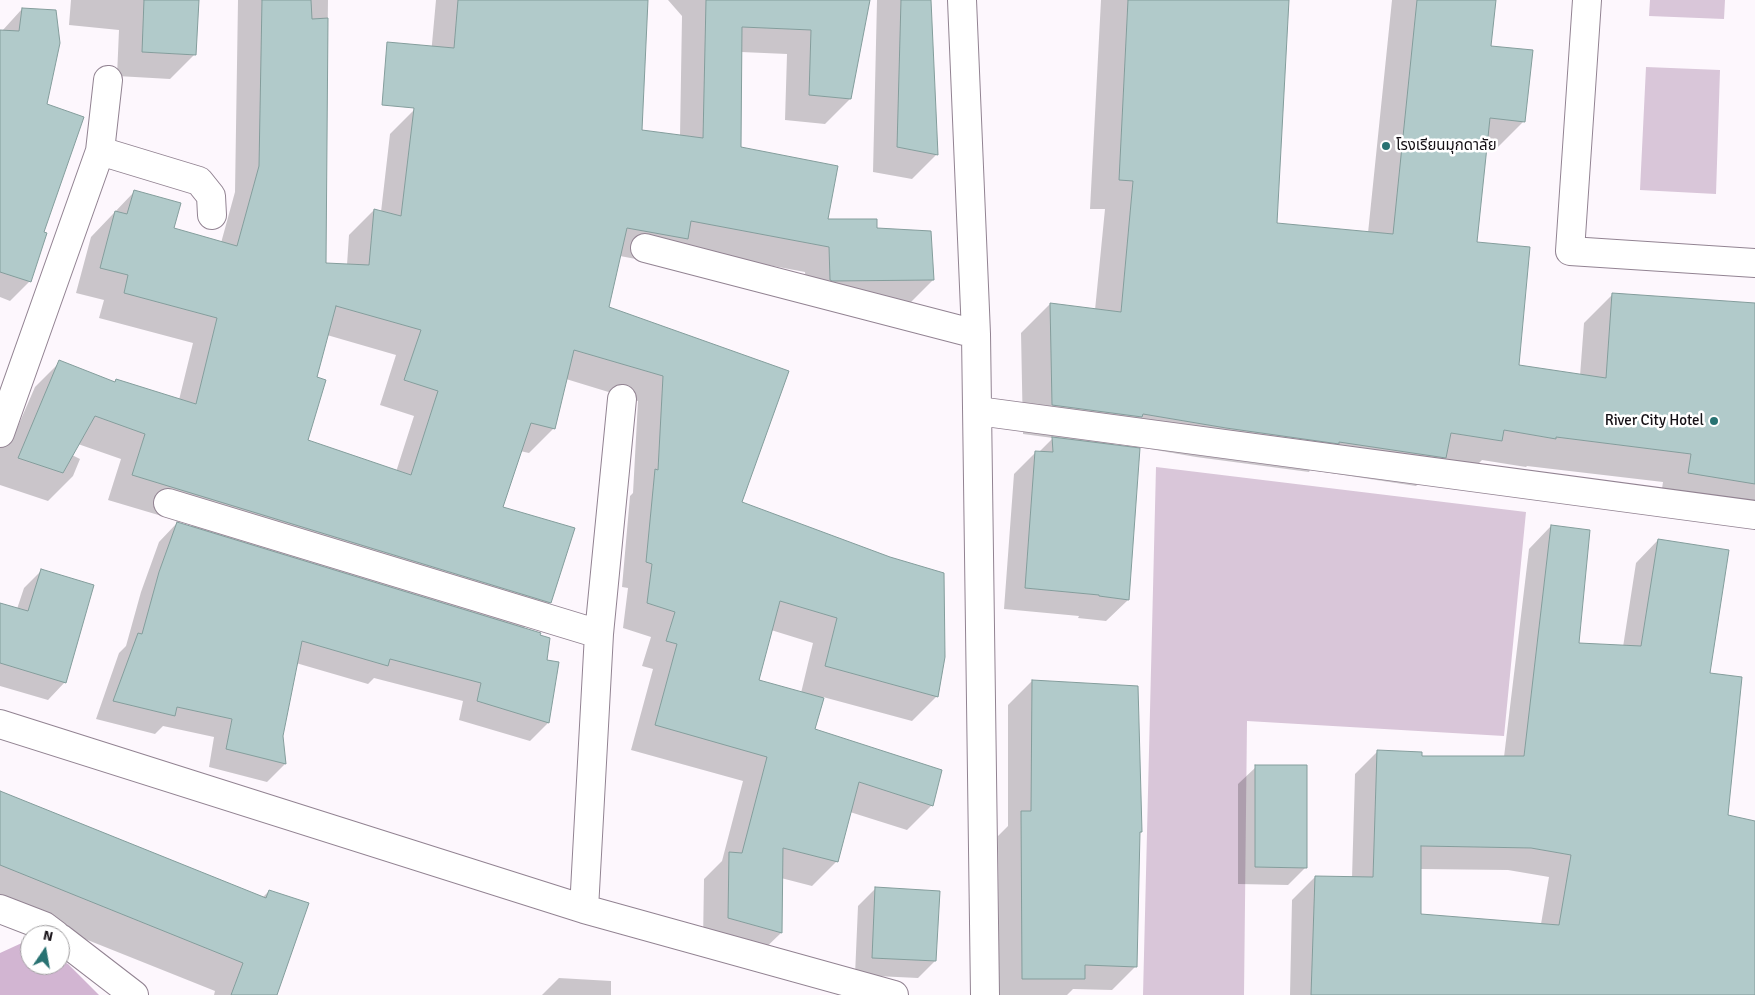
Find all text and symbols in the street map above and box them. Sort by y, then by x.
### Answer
place label: โรงเรียนมุกดาลัย [1396,137,1497,155]
marker: โรงเรียนมุกดาลัย [1380,140,1392,152]
place label: River City Hotel [1605,412,1704,430]
marker: River City Hotel [1708,415,1720,427]
north arrow [20,925,70,975]
text: N [41,926,55,945]

